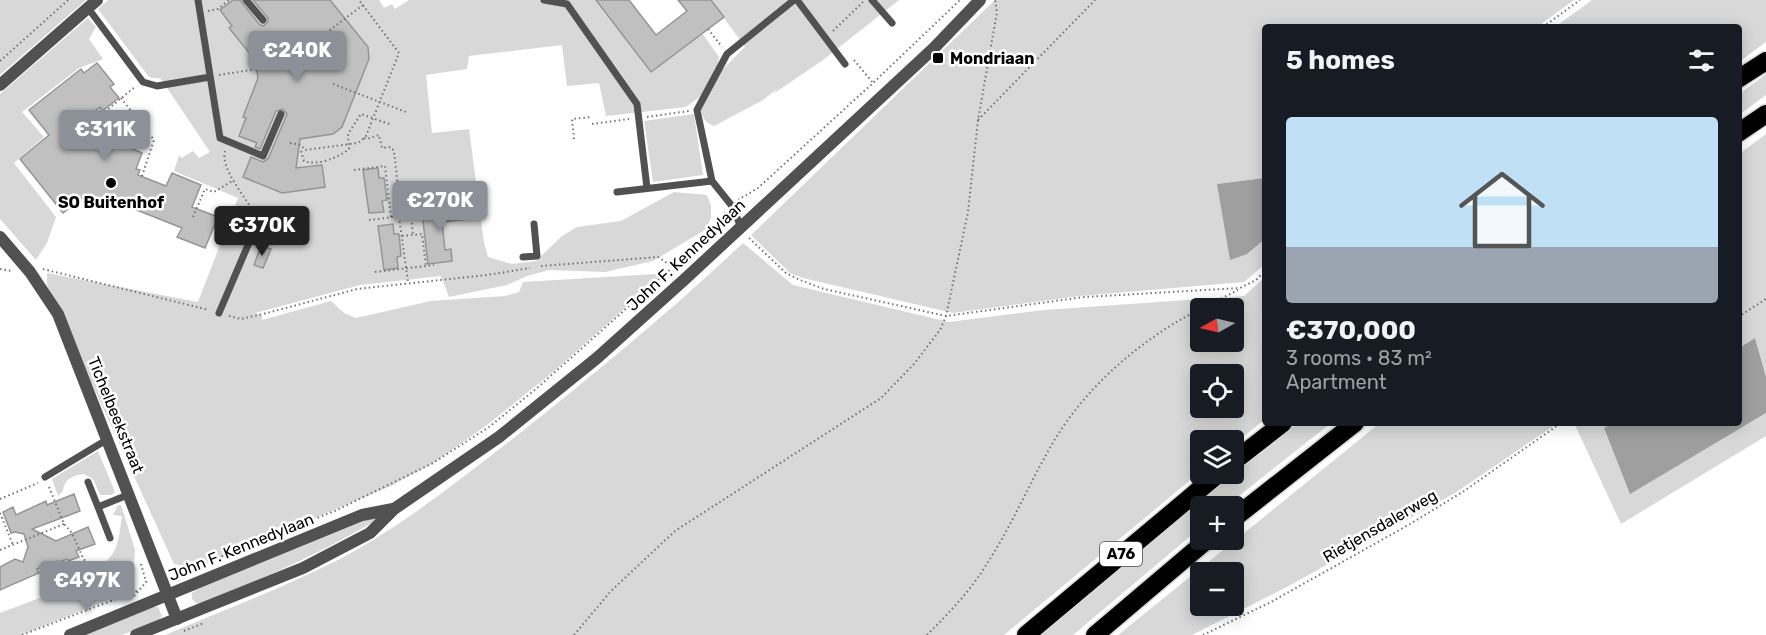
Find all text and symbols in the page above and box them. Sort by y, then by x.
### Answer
pin: €240K [255,31,339,82]
text: €240K [262,38,332,62]
icon: filters [1685,44,1718,77]
text: 5 homes [1286,45,1395,76]
place label: Mondriaan [950,49,1034,68]
marker: Mondriaan [931,51,945,65]
pin: €311K [63,110,147,161]
text: €311K [74,117,136,141]
icon: home [1448,156,1556,264]
marker: SO Buitenhof [104,176,118,190]
pin: €270K [398,181,482,232]
text: €270K [406,188,474,212]
place label: SO Buitenhof [58,193,165,212]
street label: John F. Kennedylaan [623,195,749,315]
pin: €370K [220,206,304,257]
text: €370K [228,213,296,237]
north arrow [1190,298,1244,352]
map controls [1190,298,1244,616]
text: €370,000 [1286,315,1416,346]
text: 3 rooms · 83 m² [1286,346,1432,370]
street label: Tichelbeekstraat [84,354,148,476]
button: locate [1190,364,1244,418]
text: Apartment [1286,370,1387,394]
button: layers [1190,430,1244,484]
street label: Rietjensdalerweg [1319,486,1441,566]
button: + [1190,496,1244,550]
street label: John F. Kennedylaan [166,509,316,585]
road number: A76 [1100,542,1142,566]
pin: €497K [45,561,129,612]
button: − [1190,562,1244,616]
text: €497K [54,568,120,592]

